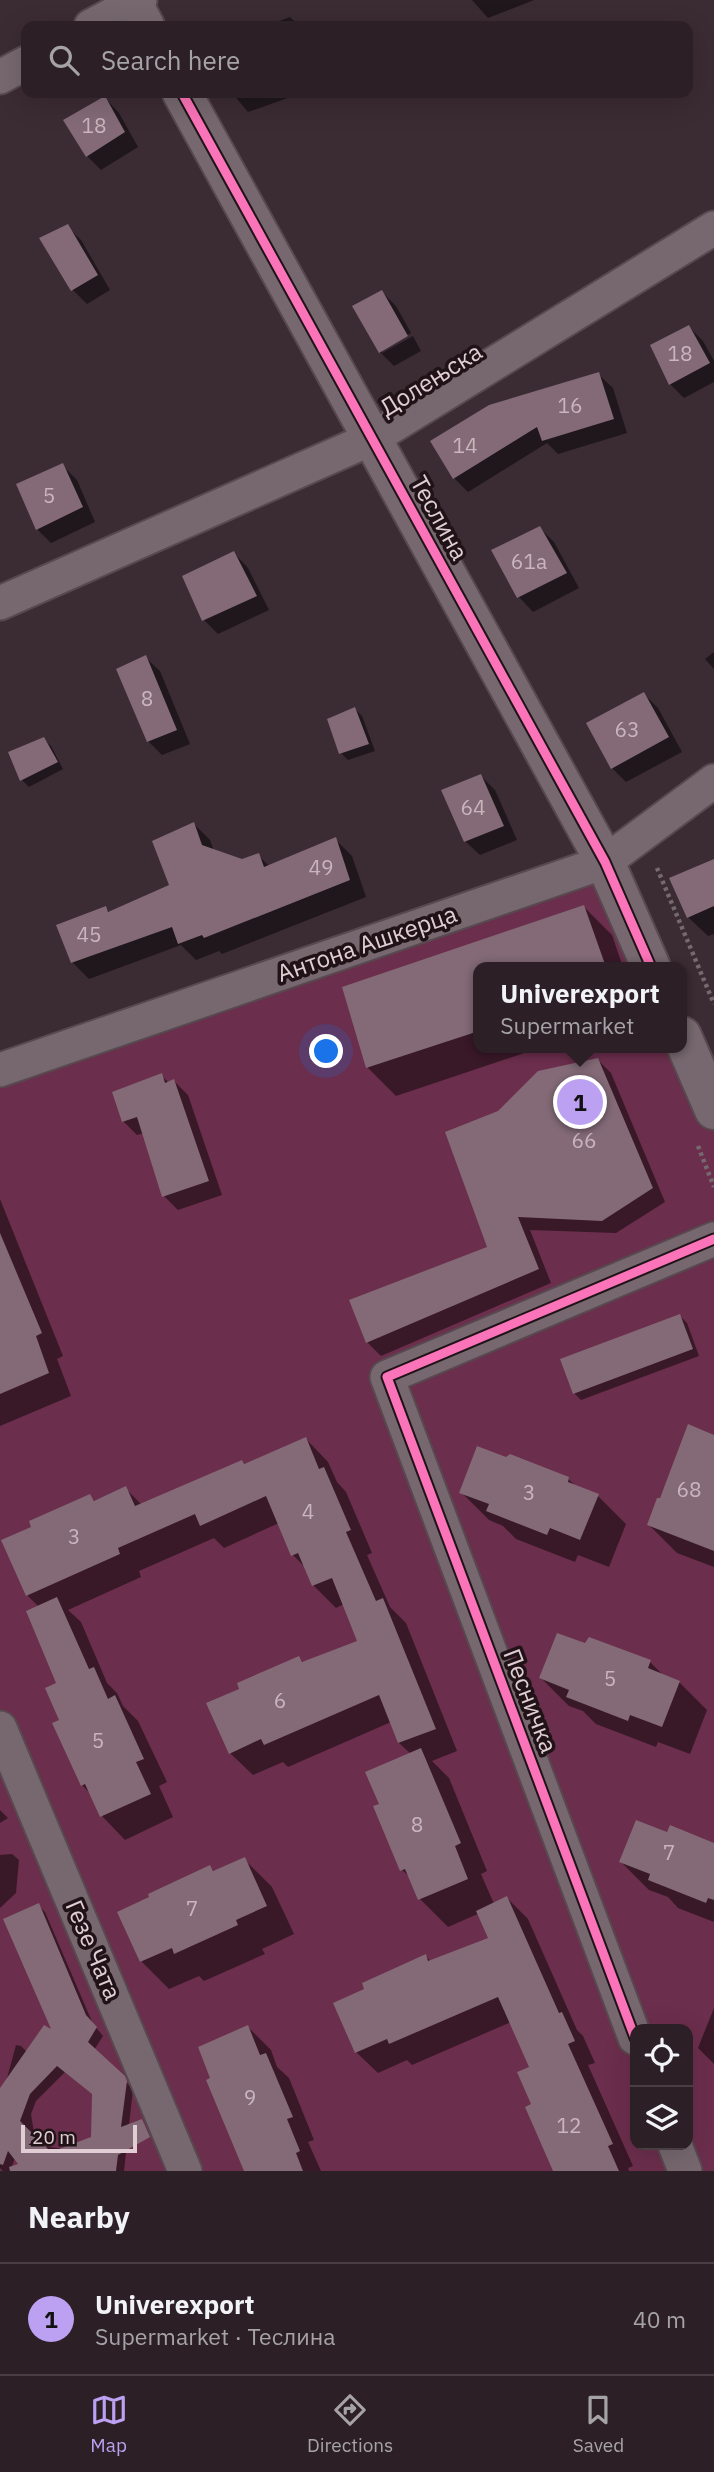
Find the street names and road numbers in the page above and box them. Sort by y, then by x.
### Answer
street label: Долењска [373,335,488,423]
street label: Теслина [404,470,476,566]
street label: Антона Ашкерца [272,897,461,989]
street label: Песничка [497,1644,565,1757]
street label: Гезе Чата [59,1895,129,2004]

